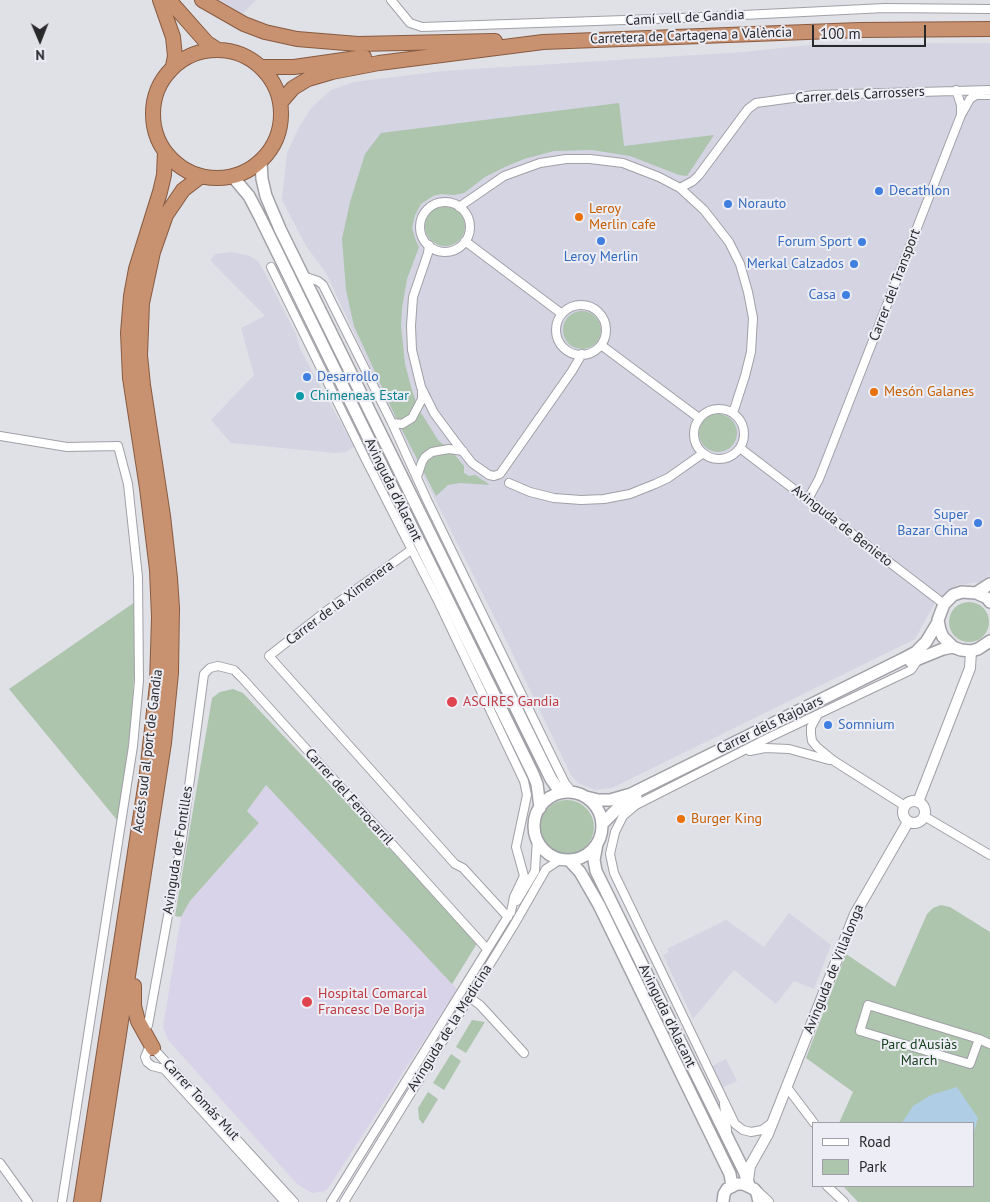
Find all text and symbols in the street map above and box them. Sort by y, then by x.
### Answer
street label: Camí vell de Gandia [625,6,745,30]
north arrow [15,15,65,65]
scale bar [815,15,929,47]
street label: Carretera de Cartagena a València [590,24,792,48]
text: 100 m [820,24,861,43]
text: N [36,46,45,64]
street label: Carrer dels Carrossers [795,83,925,107]
place label: Decathlon [889,183,950,199]
marker: Decathlon [873,185,885,197]
place label: Norauto [738,196,786,212]
marker: Norauto [722,198,734,210]
place label: Leroy Merlin cafe [589,201,656,233]
marker: Leroy Merlin cafe [573,211,585,223]
street label: Carrer del Transport [866,227,924,343]
place label: Forum Sport [777,234,852,250]
marker: Leroy Merlin [595,235,607,247]
marker: Forum Sport [856,236,868,248]
place label: Leroy Merlin [564,249,638,265]
place label: Merkal Calzados [747,256,844,272]
marker: Merkal Calzados [848,258,860,270]
place label: Casa [808,287,836,303]
marker: Casa [840,289,852,301]
place label: Desarrollo [317,369,379,385]
marker: Desarrollo [301,371,313,383]
place label: Mesón Galanes [884,384,974,400]
marker: Mesón Galanes [868,386,880,398]
place label: Chimeneas Estar [310,388,409,404]
marker: Chimeneas Estar [294,390,306,402]
street label: Avinguda d'Alacant [361,436,425,544]
street label: Avinguda de Benieto [788,481,896,571]
place label: Super Bazar China [897,507,968,540]
marker: Super Bazar China [972,517,984,529]
street label: Carrer de la Ximenera [283,557,397,649]
street label: Accés sud al port de Gandia [130,668,166,834]
street label: Carrer dels Rajolars [714,692,826,758]
place label: ASCIRES Gandia [463,694,559,710]
marker: ASCIRES Gandia [445,695,459,709]
place label: Somnium [838,717,895,733]
marker: Somnium [822,719,834,731]
street label: Carrer del Ferrocarril [301,745,397,849]
street label: Avinguda de Fontilles [160,785,196,915]
place label: Burger King [691,811,762,827]
marker: Burger King [675,813,687,825]
street label: Avinguda de Villalonga [800,902,868,1036]
street label: Avinguda de la Medicina [404,961,496,1095]
street label: Avinguda d'Alacant [635,962,699,1070]
place label: Hospital Comarcal Francesc De Borja [318,986,427,1019]
marker: Hospital Comarcal Francesc De Borja [300,995,314,1009]
park label: Parc d'Ausiàs March [881,1037,957,1070]
street label: Carrer Tomás Mut [159,1056,243,1144]
legend [812,1122,975,1187]
text: Road [859,1132,891,1151]
text: Park [859,1157,887,1176]

